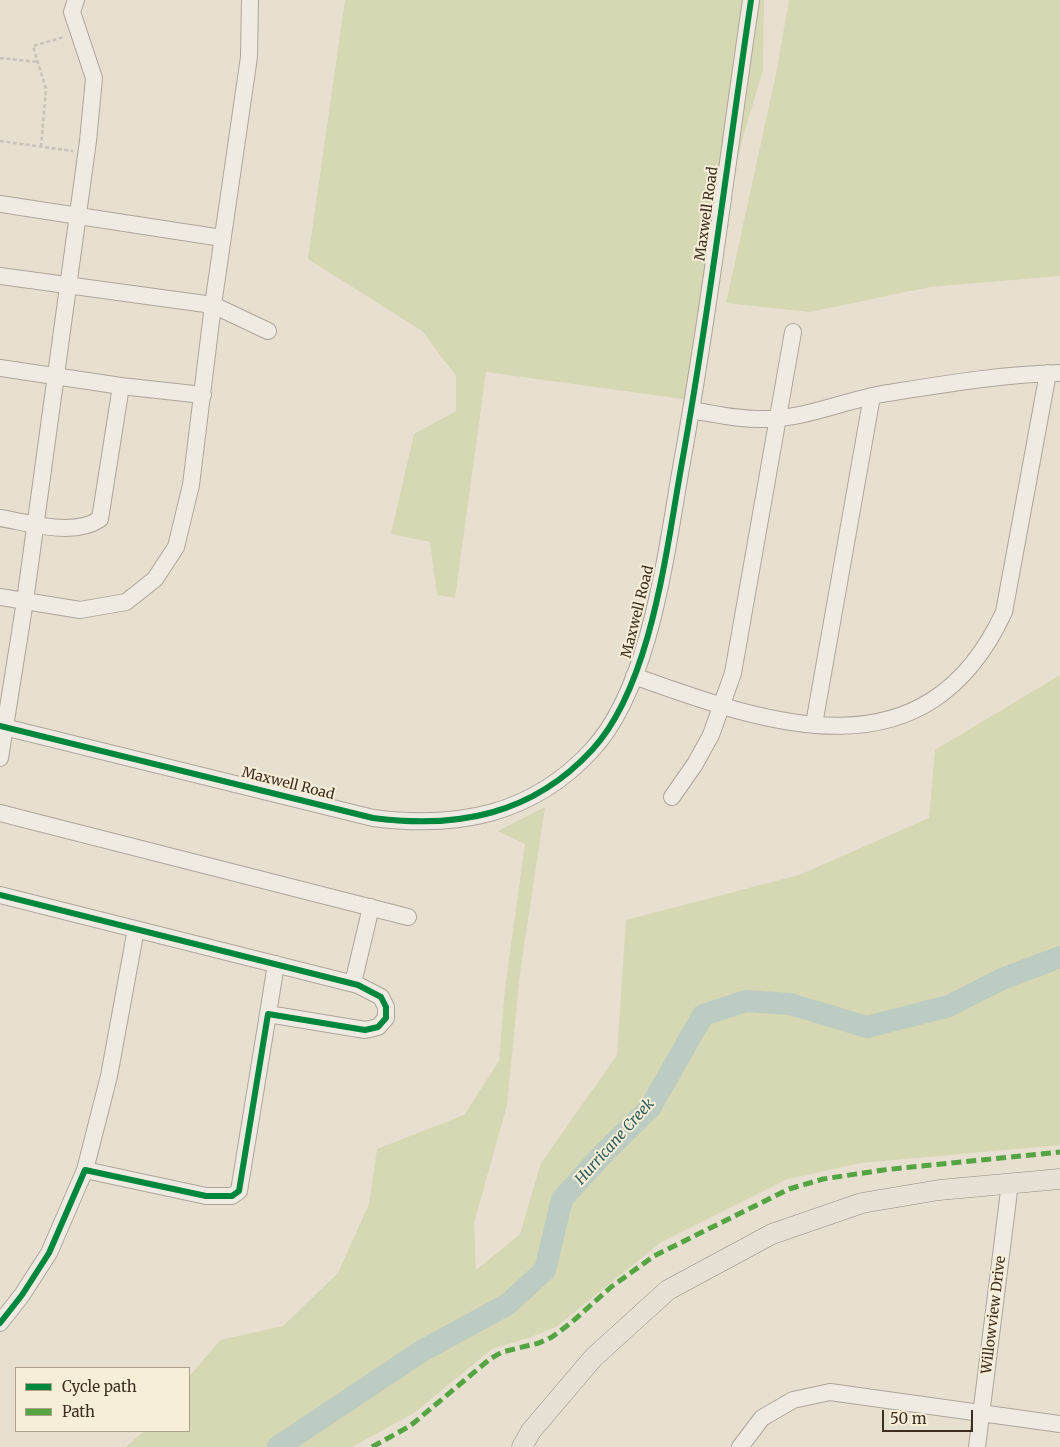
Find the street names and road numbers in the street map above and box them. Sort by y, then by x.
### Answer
street label: Maxwell Road [692,166,722,262]
street label: Maxwell Road [618,564,658,660]
street label: Maxwell Road [240,764,336,804]
street label: Willowview Drive [978,1255,1010,1375]

